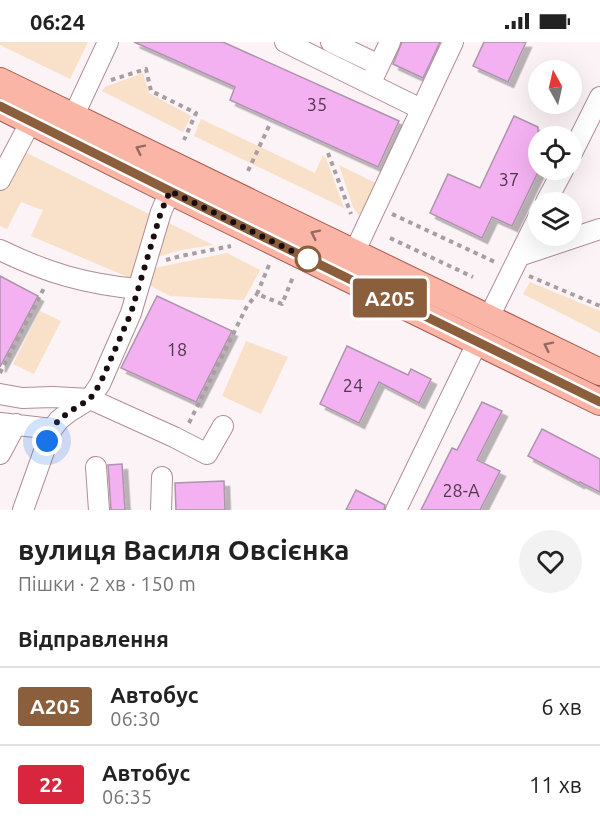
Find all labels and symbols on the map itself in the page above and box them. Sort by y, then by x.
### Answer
north arrow [528,60,582,114]
house number: 35 [307,94,327,114]
one-way arrow [135,145,146,156]
house number: 37 [499,169,519,189]
one-way arrow [310,230,321,242]
unlabelled marker [295,246,321,272]
line badge: А205 [348,278,432,318]
house number: 18 [167,339,187,359]
one-way arrow [543,342,554,353]
house number: 24 [343,375,363,395]
your location [32,426,62,456]
house number: 28-А [442,480,480,500]

